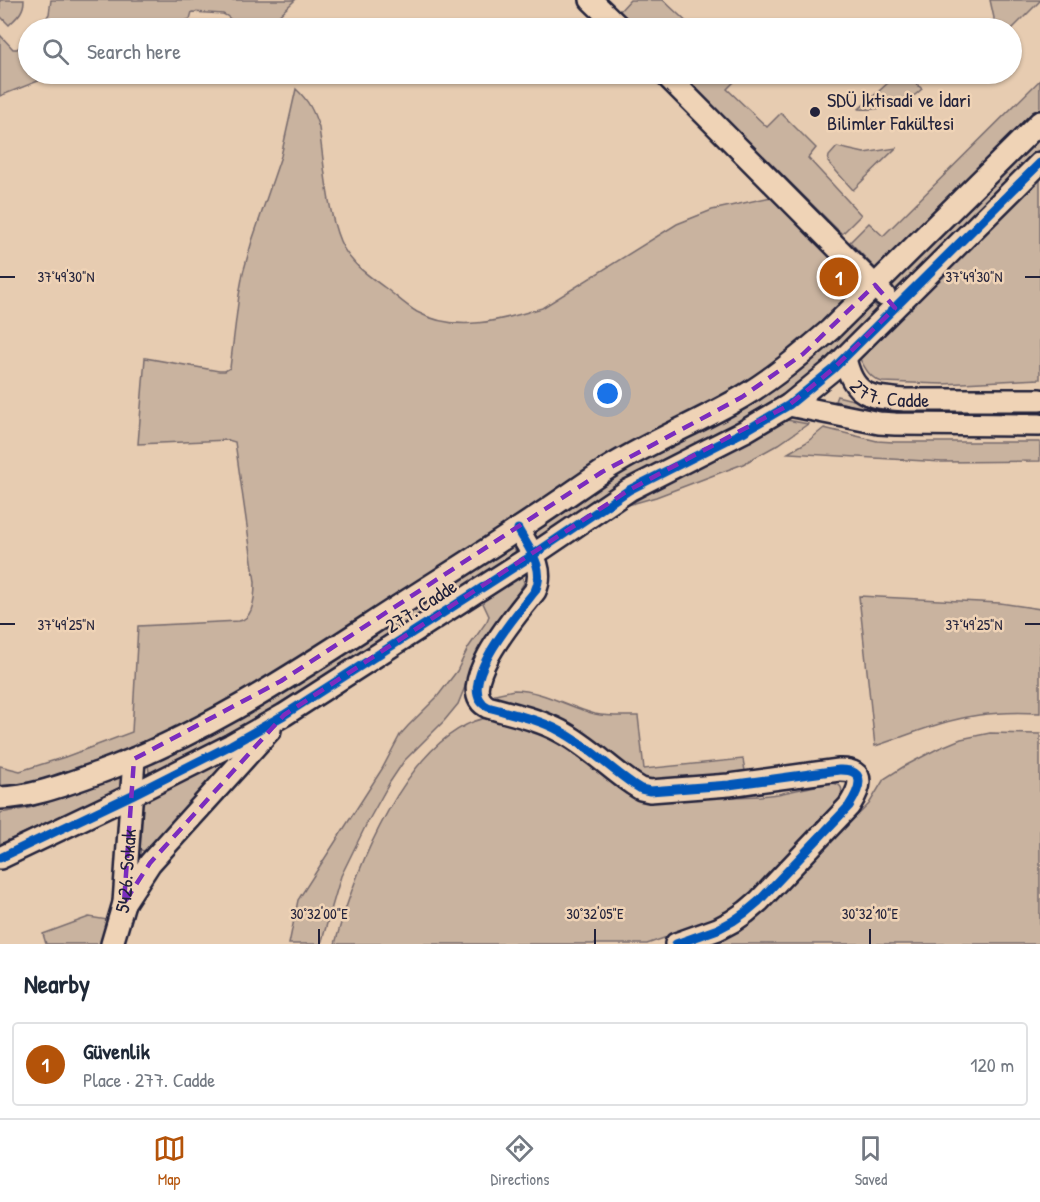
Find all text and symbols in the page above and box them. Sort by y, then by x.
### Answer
search box [18,18,1022,84]
icon: search [39,35,72,68]
text: Search here [87,36,181,66]
place label: SDÜ İktisadi ve İdari Bilimler Fakültesi [827,86,971,136]
marker: SDÜ İktisadi ve İdari Bilimler Fakültesi [808,105,822,119]
pin: 1 [820,254,858,300]
text: 37°49'30"N [37,266,95,287]
text: 37°49'30"N [945,266,1003,287]
street label: 277. Cadde [844,373,929,413]
your location [593,379,622,408]
street label: 277. Cadde [380,572,462,639]
text: 37°49'25"N [37,614,95,635]
text: 37°49'25"N [945,614,1003,635]
street label: 5426. Sokak [108,828,142,916]
text: 30°32'00"E [290,903,348,924]
text: 30°32'05"E [566,903,624,924]
text: 30°32'10"E [842,903,899,924]
text: Nearby [24,966,90,1001]
text: Güvenlik [83,1036,150,1066]
text: 1 [42,1051,49,1078]
text: 120 m [970,1051,1014,1078]
text: Place · 277. Cadde [83,1066,215,1093]
tab: Map [153,1132,186,1190]
tab: Directions [491,1132,549,1190]
tab: Saved [854,1132,887,1190]

